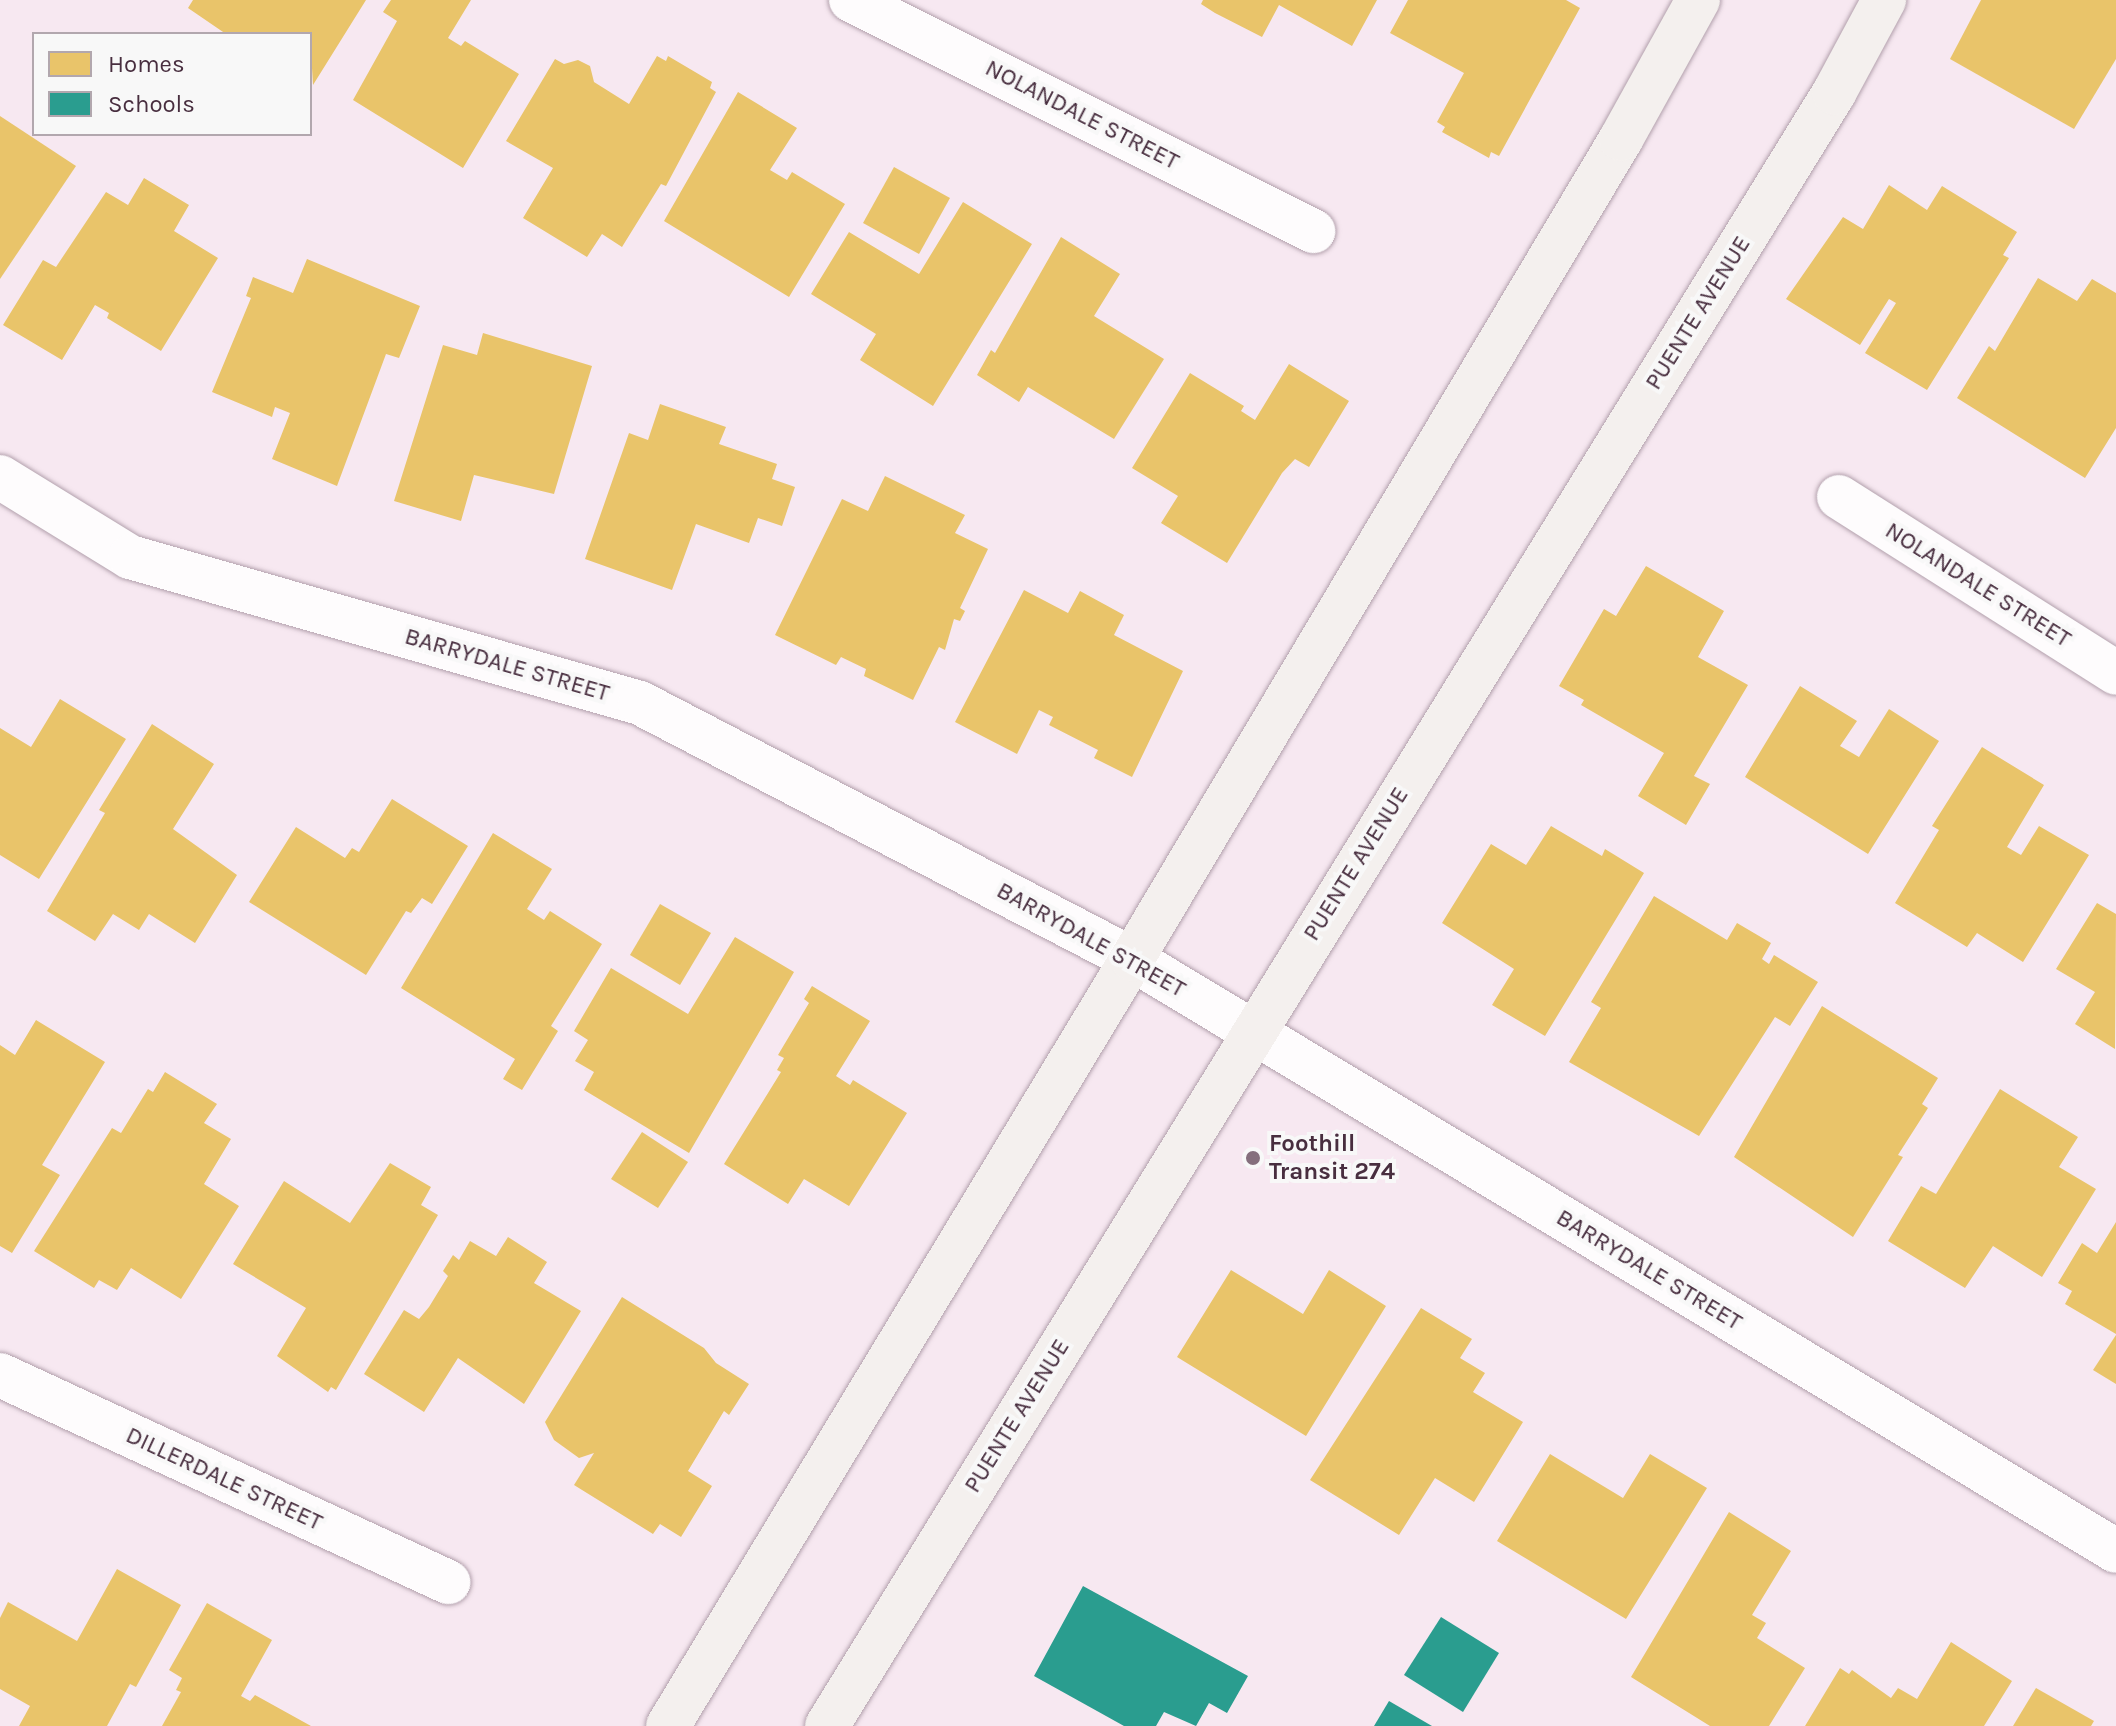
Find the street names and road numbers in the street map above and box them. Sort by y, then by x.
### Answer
street label: NOLANDALE STREET [980,54,1184,176]
street label: PUENTE AVENUE [1639,231,1757,395]
street label: NOLANDALE STREET [1880,516,2076,654]
street label: BARRYDALE STREET [401,622,613,708]
street label: PUENTE AVENUE [1297,782,1415,946]
street label: BARRYDALE STREET [992,876,1190,1004]
street label: BARRYDALE STREET [1551,1203,1747,1337]
street label: PUENTE AVENUE [958,1334,1076,1498]
street label: DILLERDALE STREET [121,1421,327,1537]

